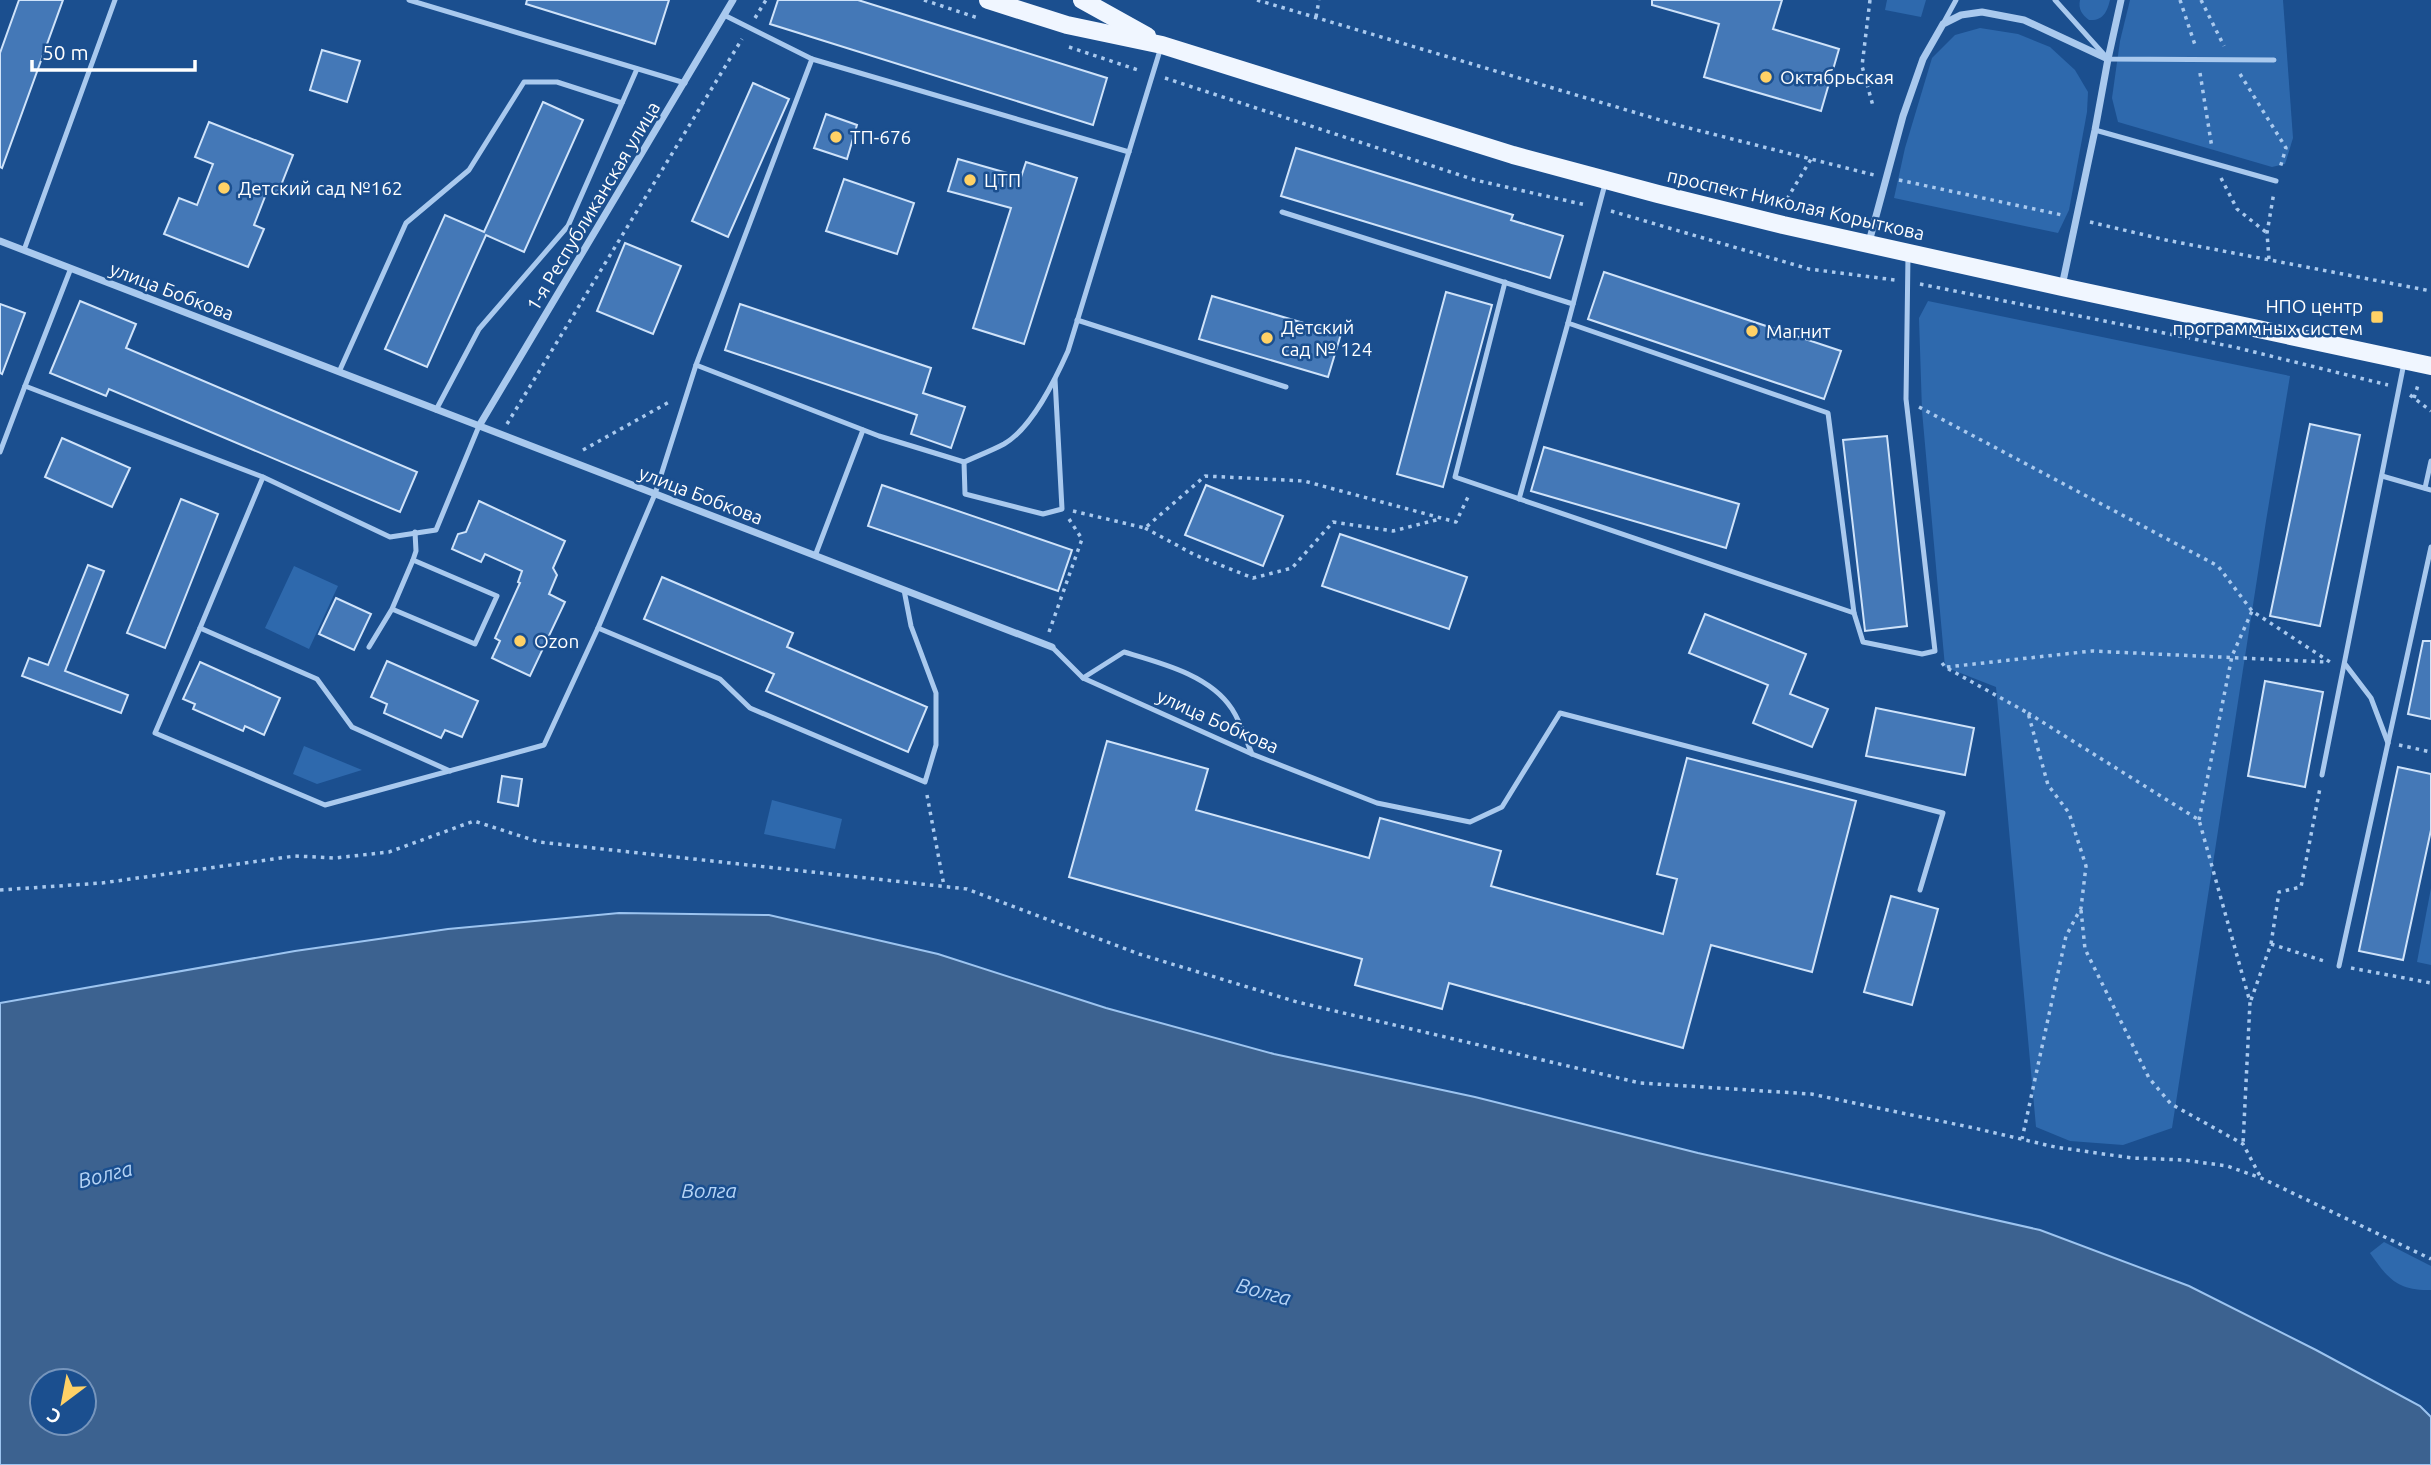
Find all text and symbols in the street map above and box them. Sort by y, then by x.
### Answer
scale bar [32,28,194,72]
text: 50 m [42,40,89,64]
place label: Октябрьская [1780,66,1894,88]
marker: Октябрьская [1758,69,1774,85]
street label: 1-я Республиканская улица [522,97,664,315]
place label: ТП-676 [850,126,911,148]
marker: ТП-676 [828,129,844,145]
street label: проспект Николая Корыткова [1665,164,1927,244]
place label: ЦТП [984,169,1021,191]
marker: ЦТП [962,172,978,188]
place label: Детский сад №162 [238,177,403,199]
marker: Детский сад №162 [216,180,232,196]
street label: улица Бобкова [107,257,237,325]
place label: НПО центр программных систем [2173,295,2363,339]
marker: НПО центр программных систем [2369,309,2385,325]
place label: Детский сад № 124 [1281,316,1373,360]
place label: Магнит [1766,320,1831,342]
marker: Магнит [1744,323,1760,339]
marker: Детский сад № 124 [1259,330,1275,346]
street label: улица Бобкова [636,461,766,529]
place label: Ozon [534,630,579,652]
marker: Ozon [512,633,528,649]
street label: улица Бобкова [1154,684,1282,758]
water label: Волга [75,1156,135,1192]
water label: Волга [681,1178,737,1202]
water label: Волга [1234,1272,1294,1310]
north arrow [28,1367,98,1437]
text: С [43,1404,65,1429]

